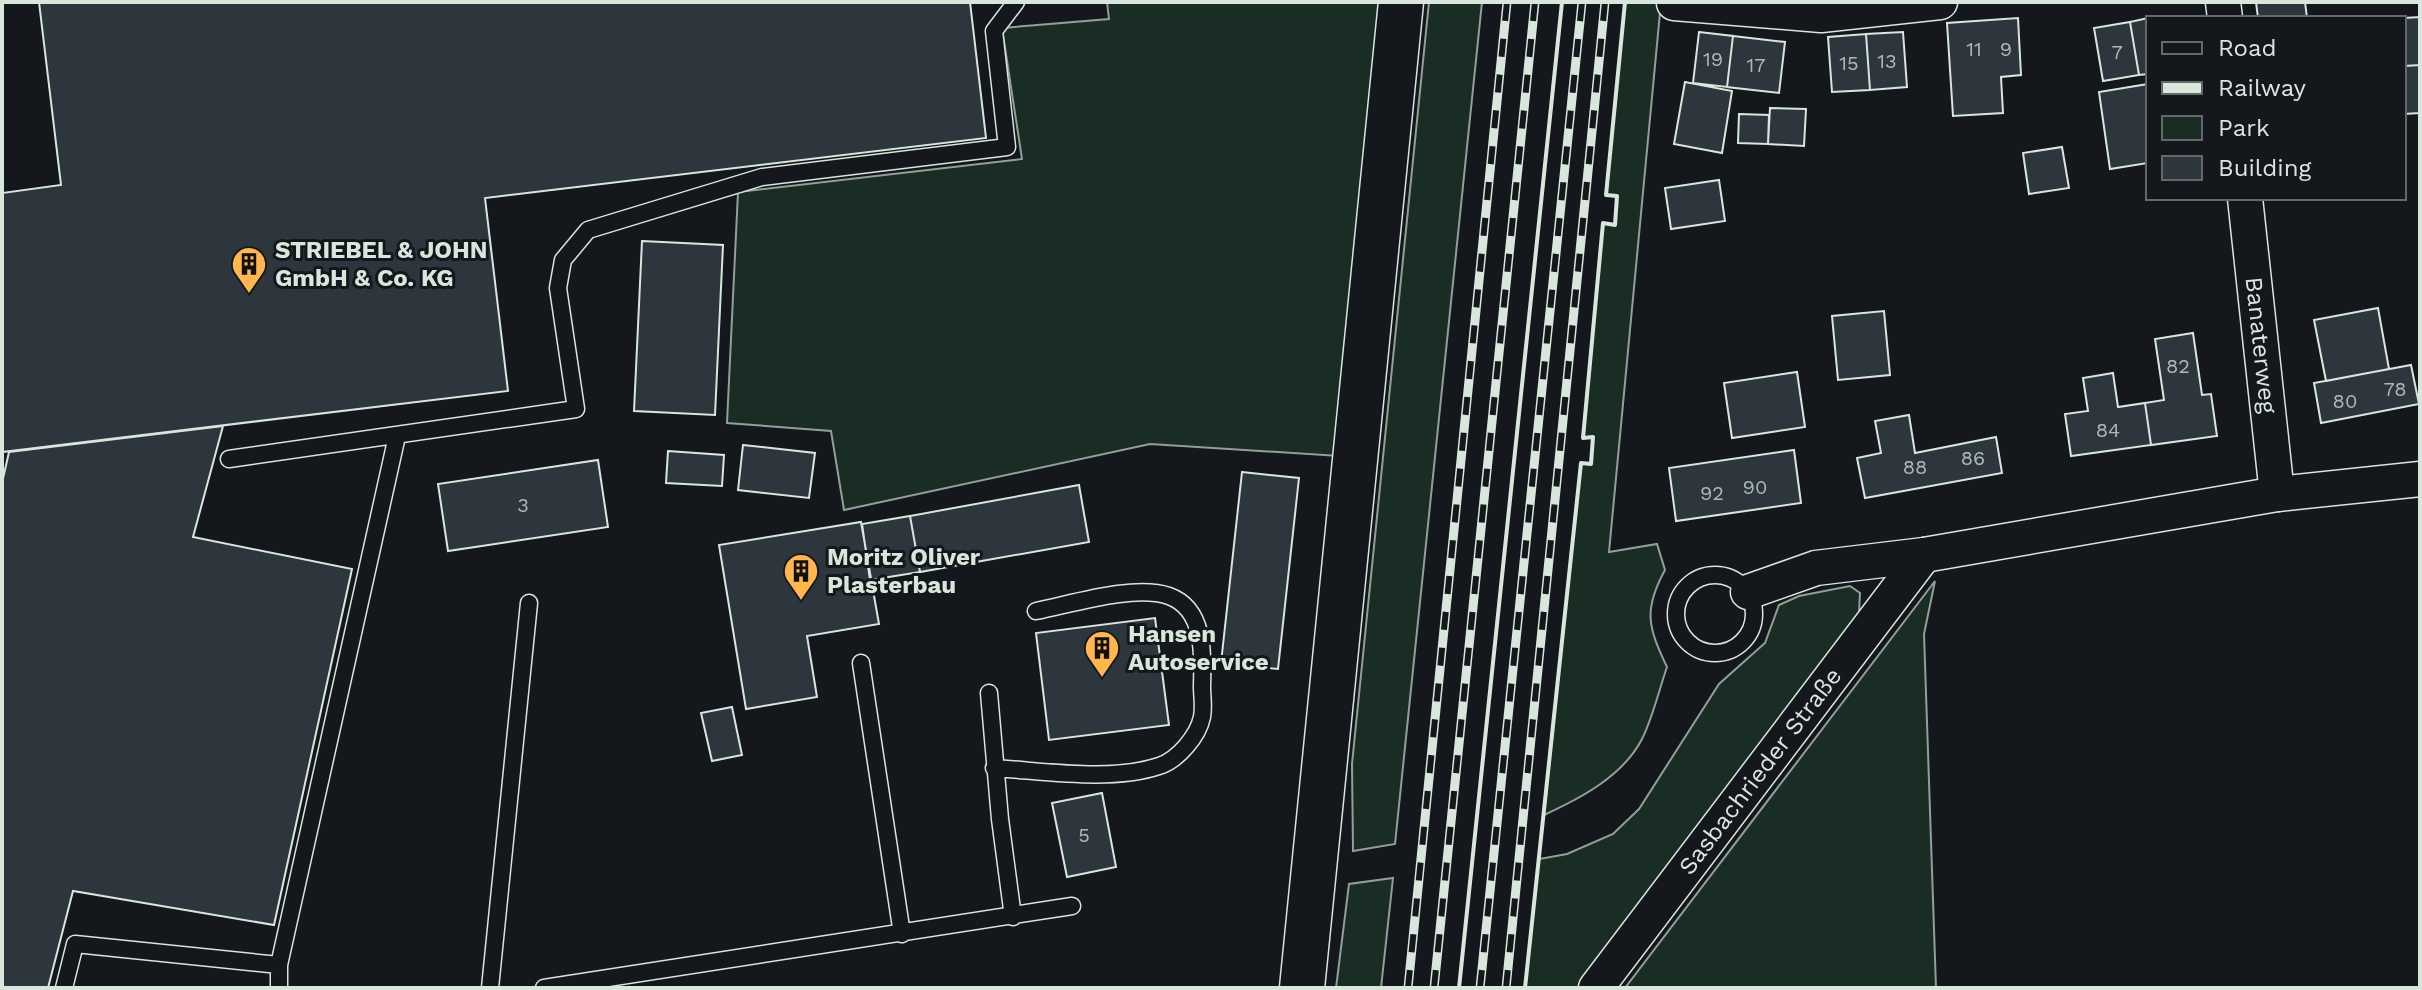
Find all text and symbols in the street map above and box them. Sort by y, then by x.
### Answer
legend [2146,16,2406,200]
text: Road [2218,34,2277,62]
house number: 11 [1966,37,1982,61]
house number: 9 [2000,37,2012,61]
house number: 7 [2111,40,2123,64]
house number: 19 [1703,47,1723,71]
house number: 13 [1877,49,1897,73]
house number: 15 [1839,51,1859,75]
house number: 17 [1746,53,1766,77]
text: Railway [2218,74,2307,102]
text: Park [2218,114,2270,142]
text: Building [2218,154,2311,182]
place label: STRIEBEL & JOHN GmbH & Co. KG [275,236,488,292]
building icon: STRIEBEL & JOHN GmbH & Co. KG [230,245,268,295]
street label: Banaterweg [2240,275,2282,415]
house number: 82 [2166,354,2190,378]
house number: 78 [2383,377,2407,401]
house number: 80 [2333,389,2357,413]
house number: 84 [2096,418,2120,442]
house number: 86 [1961,446,1985,470]
house number: 88 [1903,455,1927,479]
house number: 90 [1743,475,1767,499]
house number: 92 [1700,481,1724,505]
house number: 3 [517,493,529,517]
place label: Moritz Oliver Plasterbau [827,543,981,599]
building icon: Moritz Oliver Plasterbau [782,552,820,602]
place label: Hansen Autoservice [1128,620,1269,676]
building icon: Hansen Autoservice [1083,629,1121,679]
street label: Sasbachrieder Straße [1673,662,1847,880]
house number: 5 [1078,823,1090,847]

